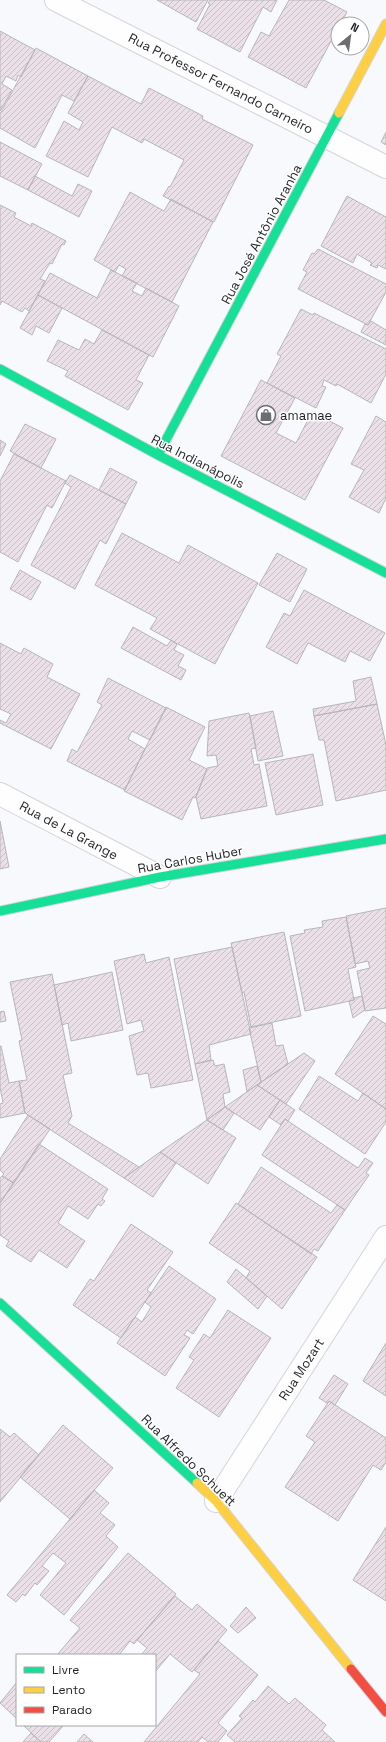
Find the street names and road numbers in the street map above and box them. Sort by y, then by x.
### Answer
street label: Rua Professor Fernando Carneiro [125,29,316,138]
street label: Rua José Antônio Aranha [217,161,306,307]
street label: Rua Indianápolis [148,431,247,492]
street label: Rua de La Grange [17,797,121,864]
street label: Rua Carlos Huber [136,842,244,877]
street label: Rua Mozart [275,1335,328,1404]
street label: Rua Alfredo Schuett [138,1411,240,1510]

